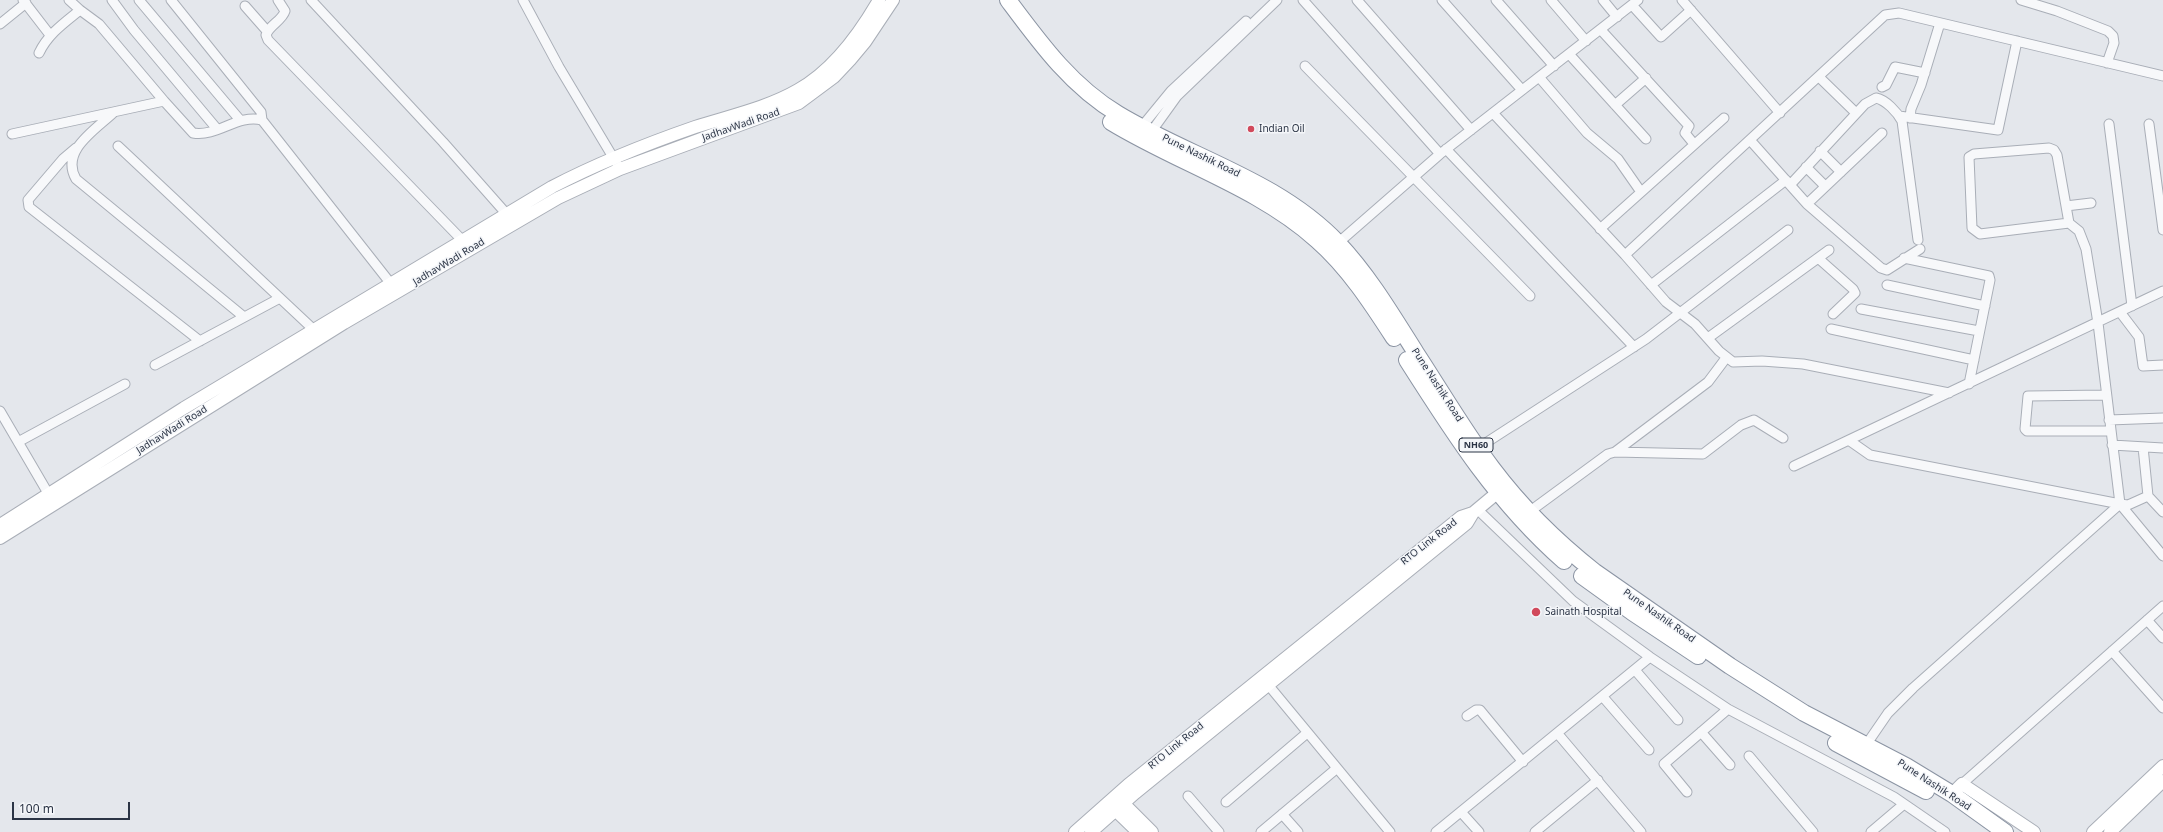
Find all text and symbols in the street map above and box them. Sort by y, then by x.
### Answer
street label: JadhavWadi Road [701,106,781,144]
place label: Indian Oil [1259,123,1305,135]
marker: Indian Oil [1246,124,1256,134]
street label: Pune Nashik Road [1160,132,1242,180]
street label: JadhavWadi Road [411,236,487,288]
street label: Pune Nashik Road [1409,346,1465,424]
street label: JadhavWadi Road [134,403,210,457]
road number: NH60 [1459,438,1493,452]
street label: RTO Link Road [1399,516,1459,568]
street label: Pune Nashik Road [1621,587,1697,645]
marker: Sainath Hospital [1530,606,1542,618]
place label: Sainath Hospital [1545,606,1622,618]
street label: RTO Link Road [1146,720,1206,772]
street label: Pune Nashik Road [1895,757,1973,813]
scale bar [14,794,132,820]
text: 100 m [19,800,54,817]

